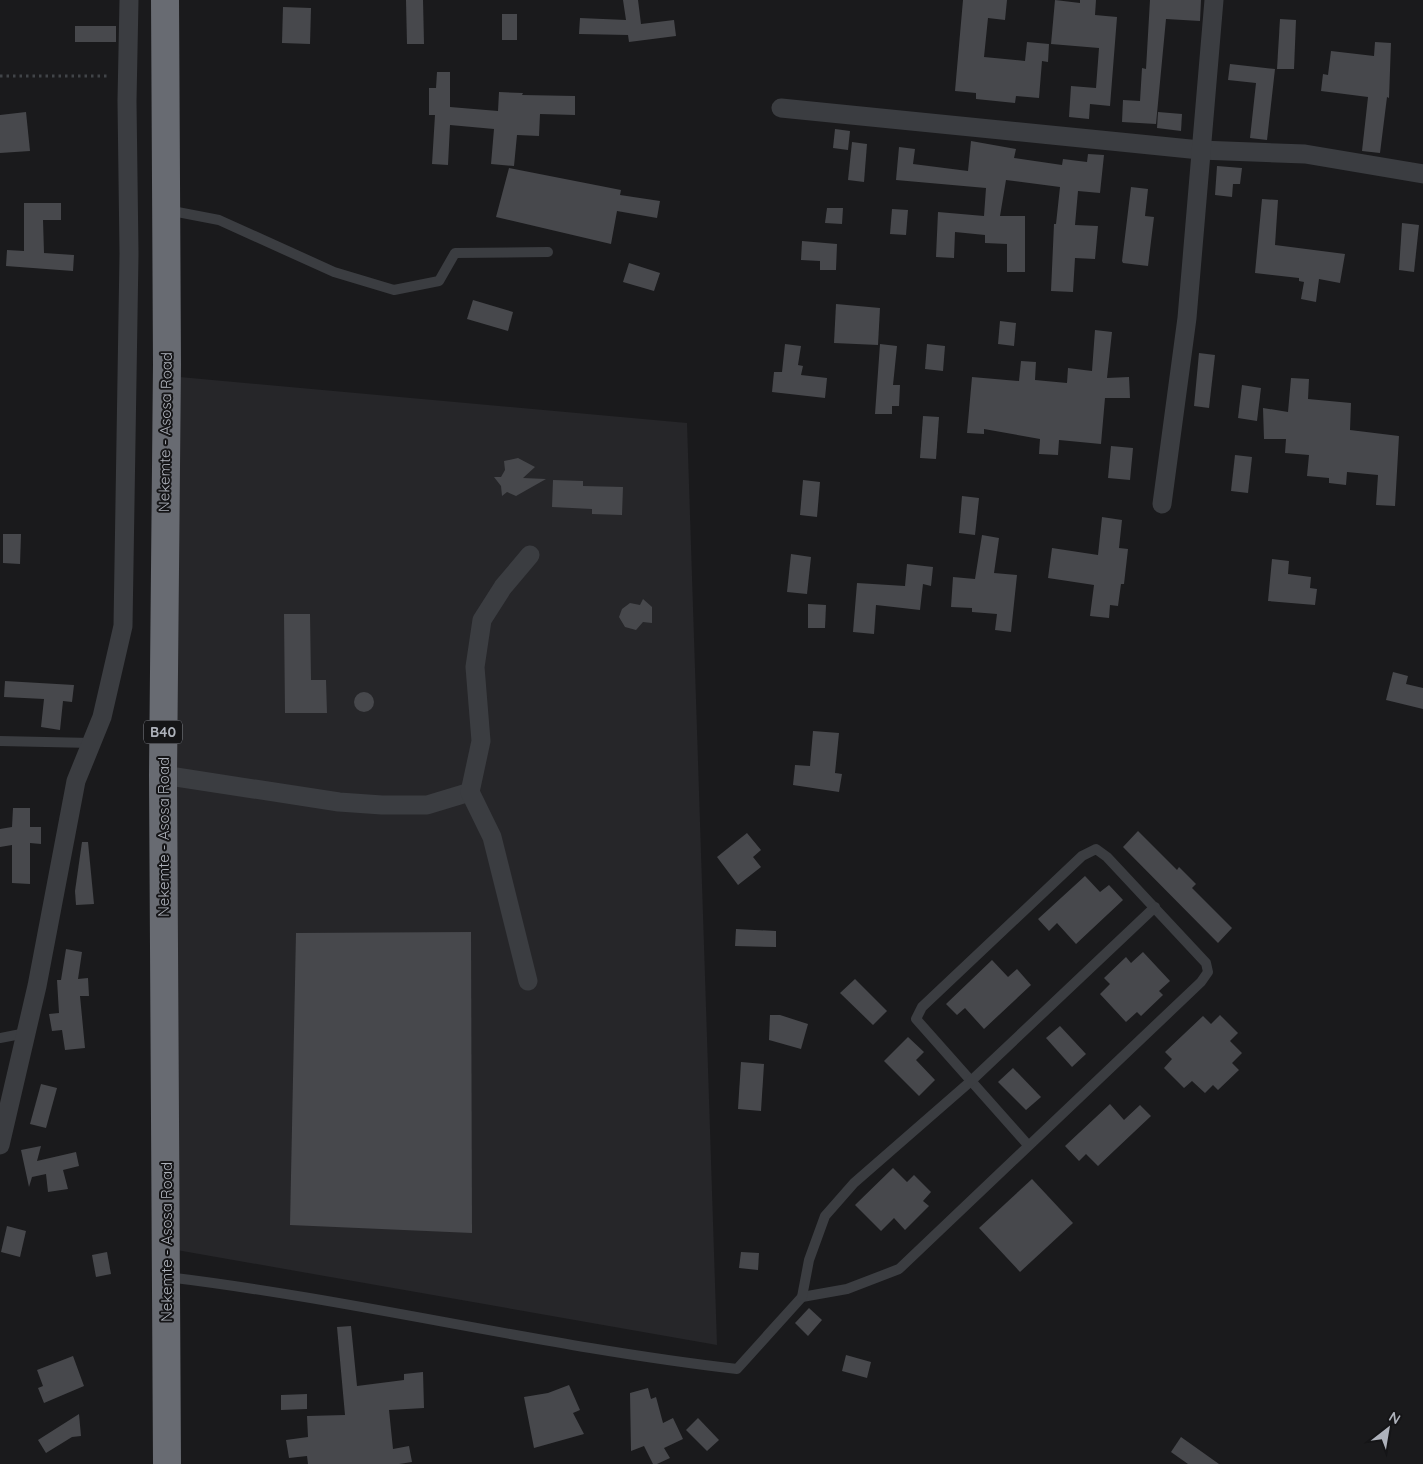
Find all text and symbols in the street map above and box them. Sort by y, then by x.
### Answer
street label: Nekemte - Asosa Road [154,352,176,512]
road number: B40 [144,720,182,744]
street label: Nekemte - Asosa Road [154,757,173,917]
street label: Nekemte - Asosa Road [157,1162,176,1322]
north arrow [1363,1404,1413,1454]
text: N [1386,1407,1404,1428]

